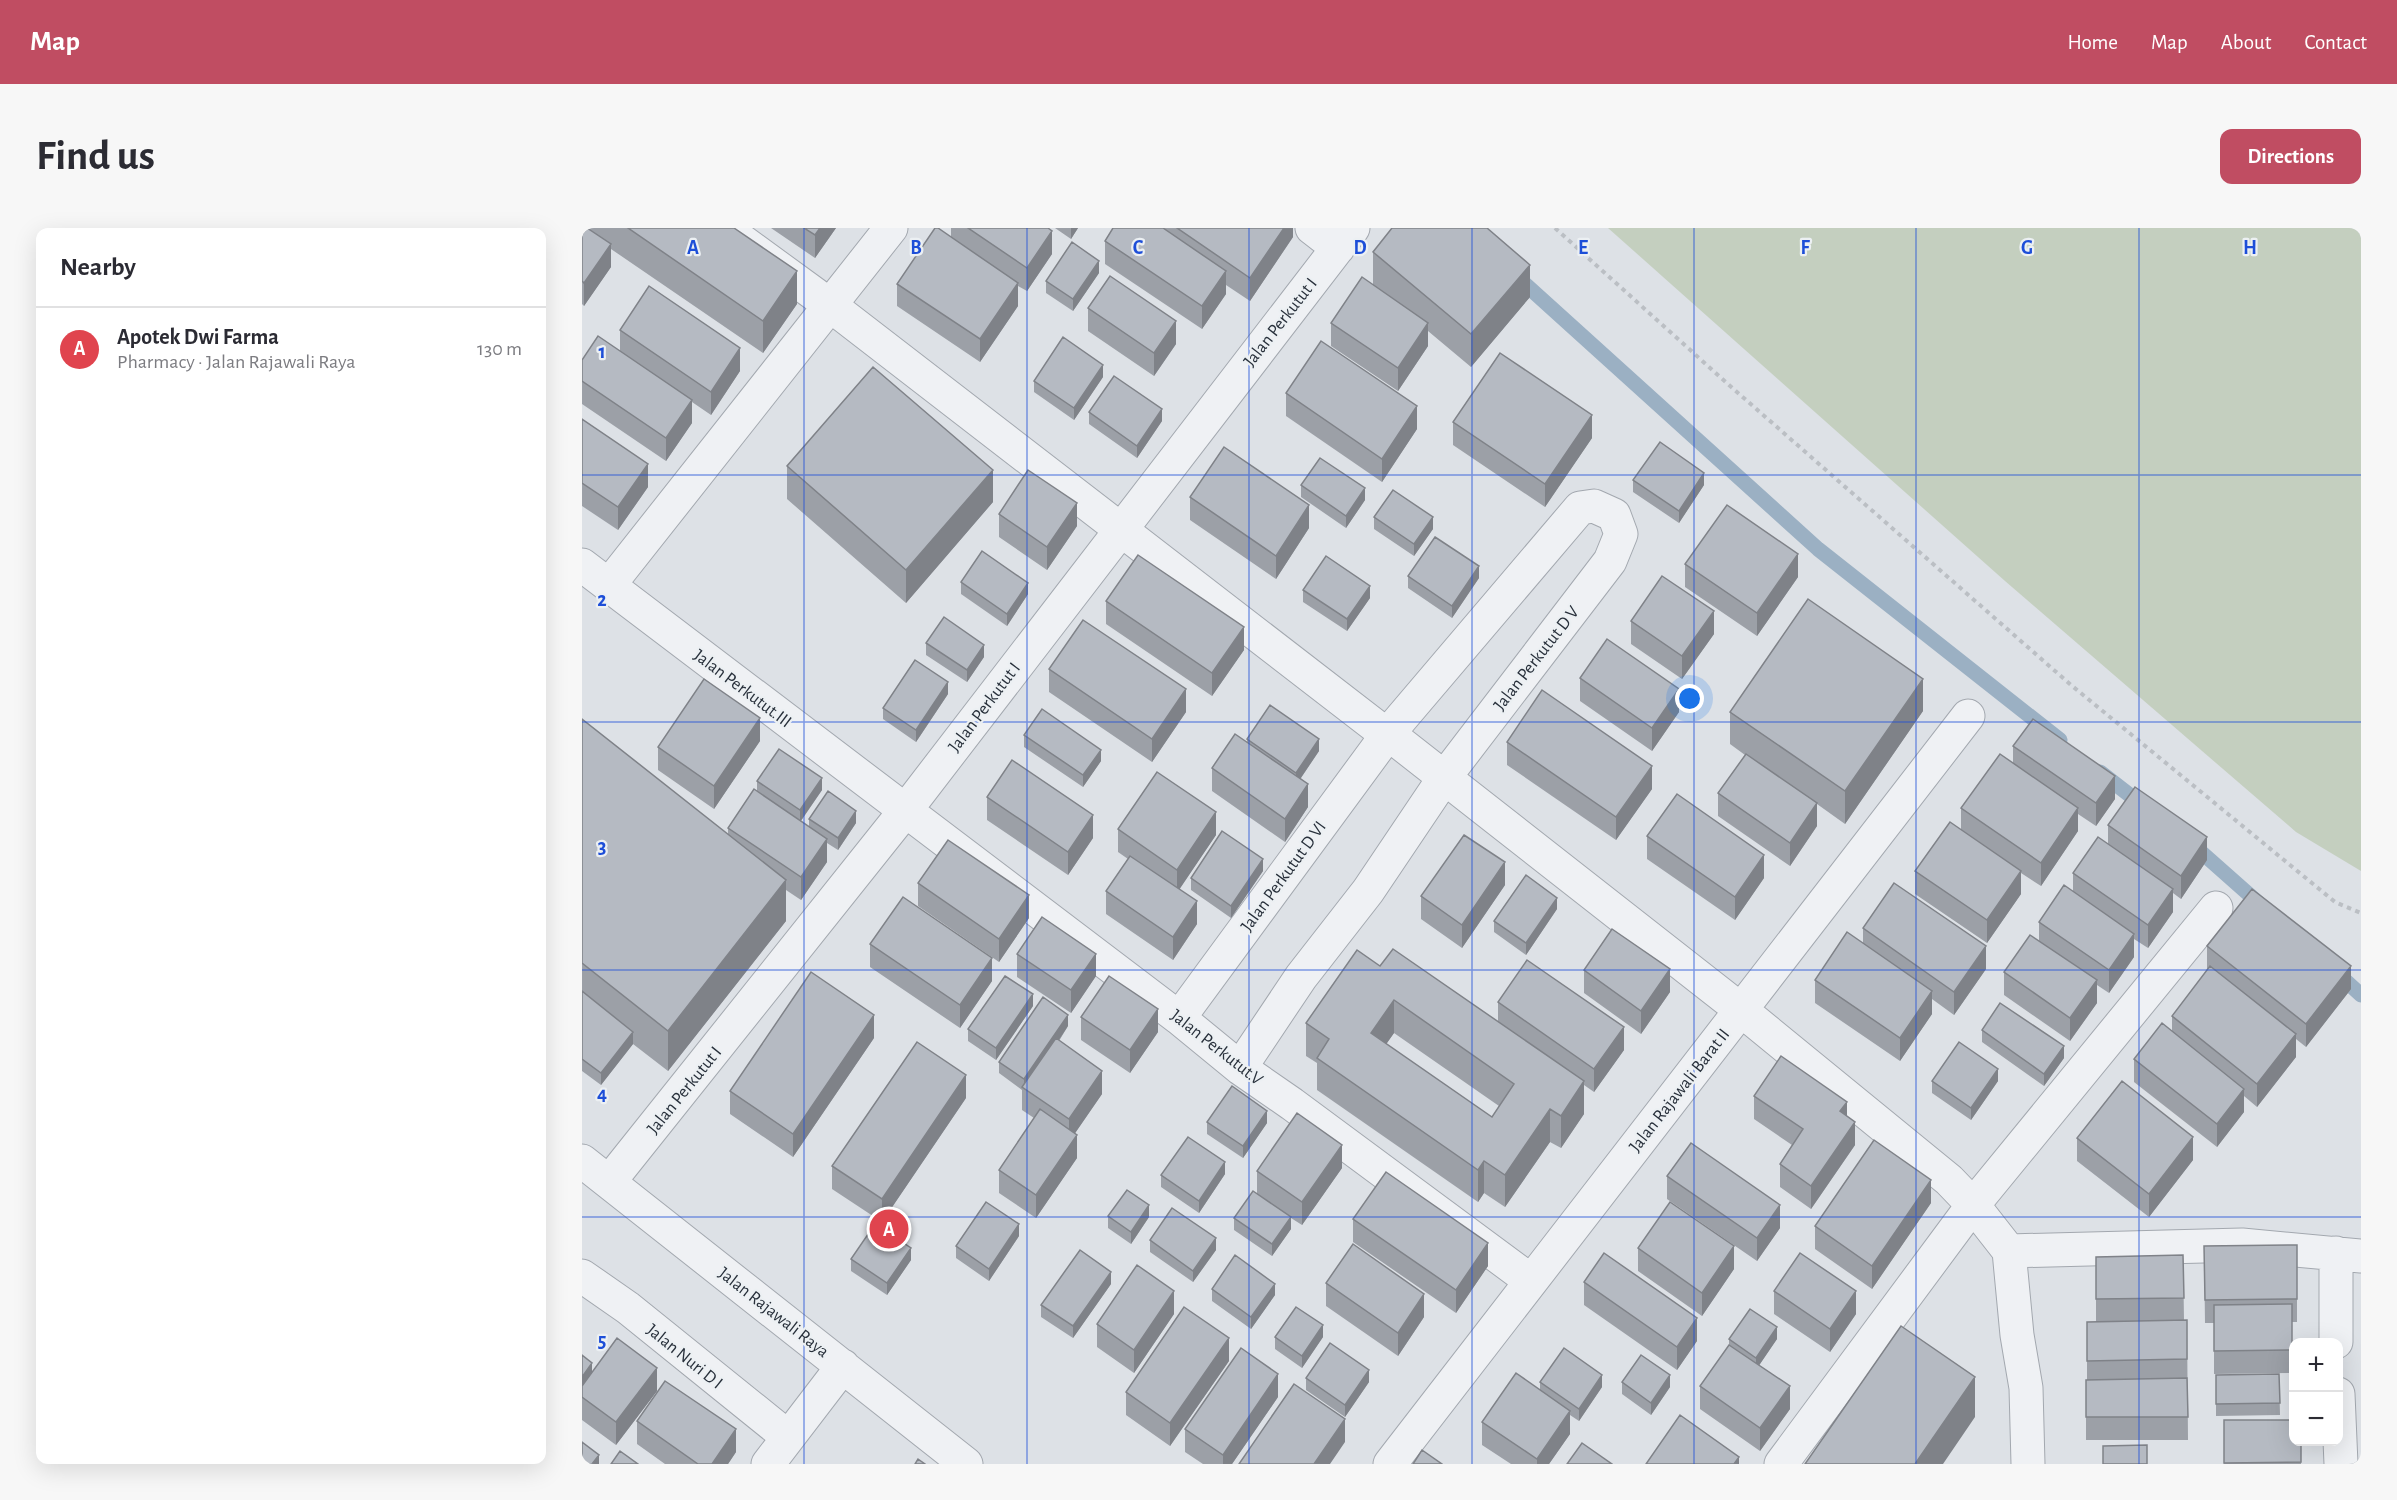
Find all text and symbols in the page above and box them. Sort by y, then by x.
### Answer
text: Map [30,28,80,56]
text: Home [2067,32,2118,53]
text: Map [2151,32,2188,53]
text: About [2221,32,2271,53]
text: Contact [2304,32,2367,53]
button: Directions [2220,129,2361,184]
text: Find us [36,135,155,177]
text: A [687,238,699,258]
text: B [910,238,922,258]
text: C [1133,238,1144,258]
text: D [1353,238,1367,258]
text: E [1578,238,1588,258]
text: F [1800,238,1810,258]
text: G [2021,238,2033,258]
text: H [2243,238,2257,258]
text: Nearby [60,254,136,280]
street label: Jalan Perkutut I [1241,275,1321,370]
text: Apotek Dwi Farma [117,326,279,348]
text: A [74,339,86,359]
text: 130 m [477,339,522,359]
text: 1 [598,342,606,362]
text: Pharmacy · Jalan Rajawali Raya [117,352,355,372]
text: 2 [597,590,607,610]
street label: Jalan Perkutut D V [1491,602,1583,714]
street label: Jalan Perkutut.III [690,646,795,731]
street label: Jalan Perkutut I [945,659,1024,756]
your location [1675,684,1704,713]
street label: Jalan Perkutut D VI [1238,818,1330,935]
text: 3 [598,837,606,857]
street label: Jalan Perkutut.V [1167,1006,1266,1090]
street label: Jalan Rajawali Barat II [1626,1025,1733,1156]
street label: Jalan Perkutut I [644,1043,725,1138]
text: 4 [597,1084,607,1104]
pin: A [870,1206,908,1252]
street label: Jalan Rajawali Raya [715,1264,832,1361]
street label: Jalan Nuri D I [643,1321,726,1393]
text: 5 [598,1331,606,1351]
map controls [2289,1338,2343,1446]
button: + [2289,1338,2343,1392]
button: − [2289,1392,2343,1446]

